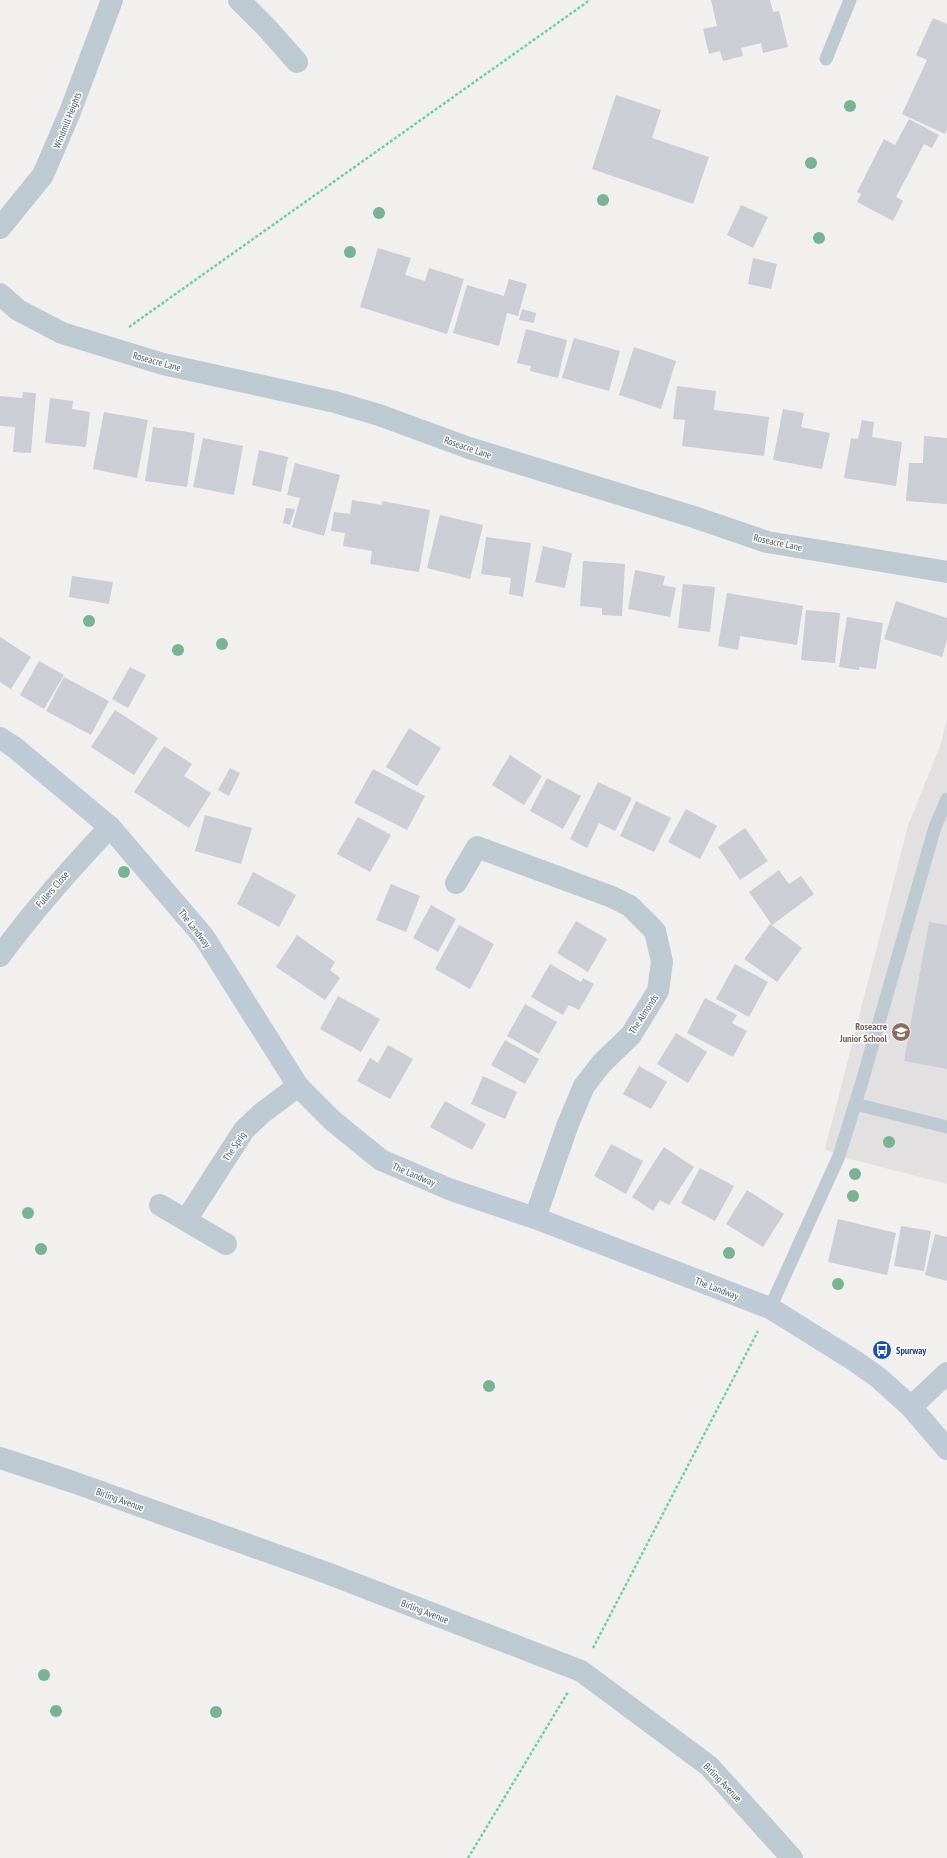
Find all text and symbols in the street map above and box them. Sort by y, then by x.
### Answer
street label: Windmill Heights [50,90,85,150]
street label: Roseacre Lane [131,349,182,374]
street label: Roseacre Lane [442,433,493,462]
street label: Roseacre Lane [752,531,803,554]
street label: Fullers Close [33,868,72,910]
street label: The Landway [175,906,214,950]
street label: The Almonds [626,991,661,1037]
place label: Roseacre Junior School [839,1020,888,1045]
school or university icon: Roseacre Junior School [890,1021,912,1043]
street label: The Sprig [220,1129,249,1164]
street label: The Landway [390,1160,438,1189]
street label: The Landway [693,1274,741,1303]
bus stop icon: Spurway [871,1339,893,1361]
place label: Spurway [896,1344,927,1357]
street label: Birling Avenue [94,1485,146,1514]
street label: Birling Avenue [399,1596,450,1626]
street label: Birling Avenue [701,1760,745,1805]

